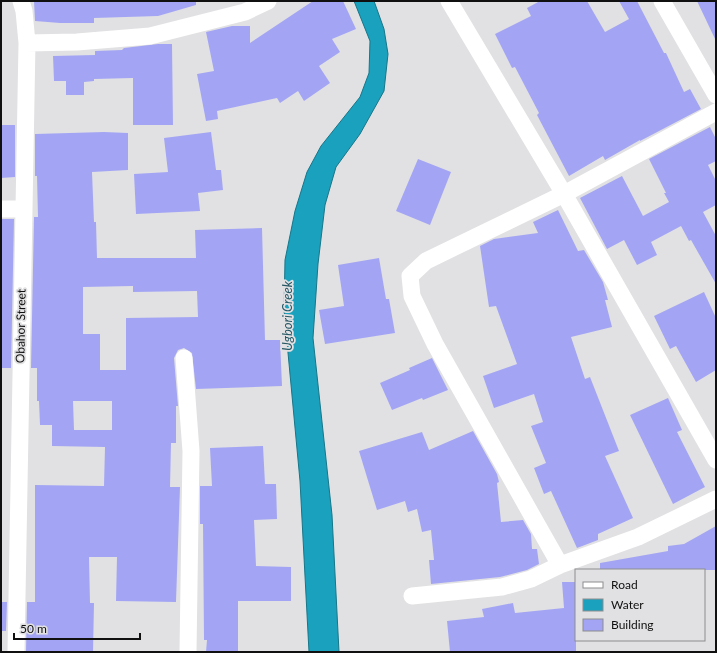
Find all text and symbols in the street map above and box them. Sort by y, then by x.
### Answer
water label: Ugbori Creek [279,280,295,351]
street label: Obahor Street [12,288,29,363]
legend [575,569,705,641]
text: Road [611,577,638,592]
text: Water [611,597,644,612]
scale bar [14,615,140,641]
text: Building [611,617,654,632]
text: 50 m [20,621,47,636]

